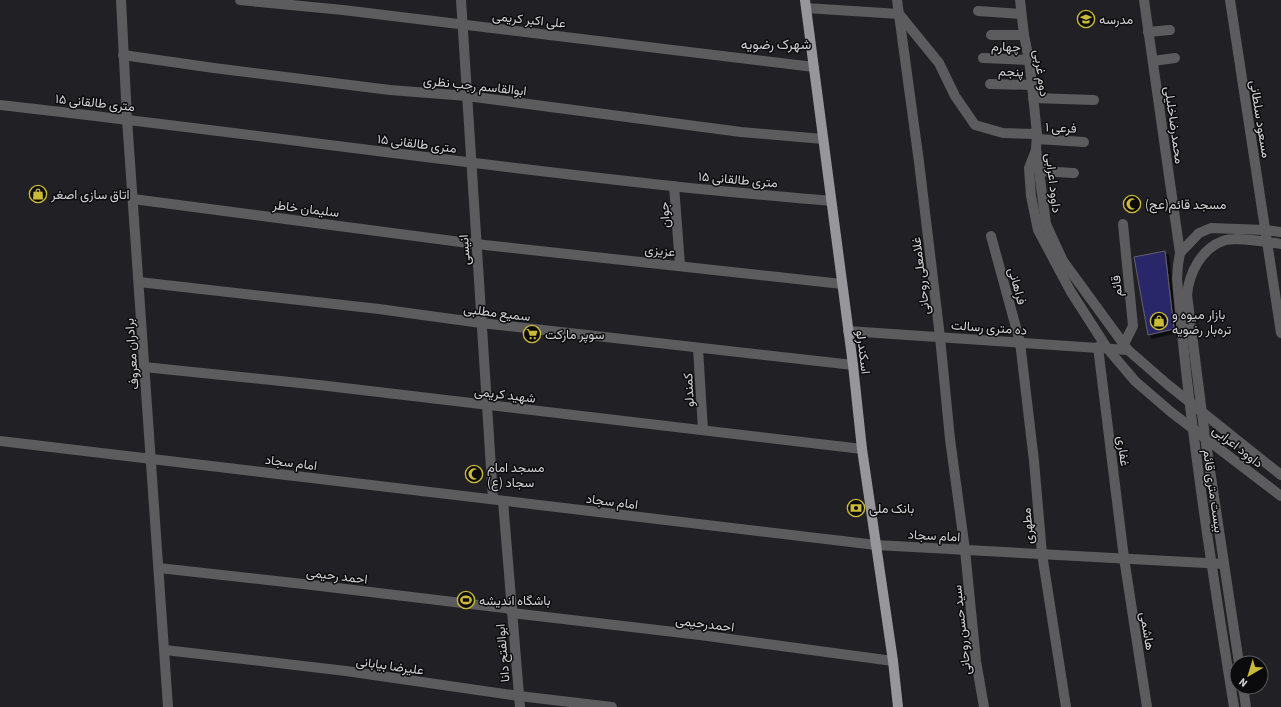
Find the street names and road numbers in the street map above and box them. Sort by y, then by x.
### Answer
street label: علی اکبر کریمی [491,7,567,33]
street label: چهارم [991,37,1021,57]
street label: دوم غربی [1029,48,1053,98]
street label: پنجم [998,63,1024,81]
street label: ابوالقاسم رجب نظری [422,72,527,100]
street label: مسعود سلطانی [1245,79,1275,159]
street label: محمدرضاخلیلی [1160,85,1188,165]
street label: ۱۵ متری طالقانی [54,90,136,116]
street label: فرعی ۱ [1045,118,1077,138]
street label: ۱۵ متری طالقانی [376,130,458,158]
street label: داوود اعرابی [1040,152,1066,214]
street label: ۱۵ متری طالقانی [697,168,779,192]
street label: سلیمان خاطر [271,196,340,222]
street label: جوان [655,201,675,229]
street label: انیسی [455,234,475,266]
street label: غلامعلی روحانی [907,236,935,316]
street label: عزیزی [644,240,676,262]
street label: فراهانی [1003,266,1031,307]
street label: قائم [1107,274,1127,298]
street label: سمیع مطلبی [462,300,531,326]
street label: ده متری رسالت [950,316,1028,340]
street label: برادران معروف [121,318,143,390]
street label: اسکندرلو [851,329,875,375]
street label: کمندلو [679,372,699,407]
street label: شهید کریمی [473,382,537,408]
street label: داوود اعرابی [1208,421,1267,472]
street label: غفاری [1112,435,1134,467]
street label: بیست متری قائم [1198,448,1228,534]
street label: امام سجاد [264,451,318,475]
street label: امام سجاد [585,490,639,514]
street label: مطهری [1017,507,1039,545]
street label: امام سجاد [907,526,961,546]
street label: احمد رحیمی [305,563,369,589]
street label: سید حسن روحانی [948,584,976,676]
street label: احمدرحیمی [674,611,735,637]
street label: هاشمی [1135,611,1159,652]
street label: ابوالفتح دانا [491,623,515,683]
street label: علیرضا بیابانی [355,652,425,680]

